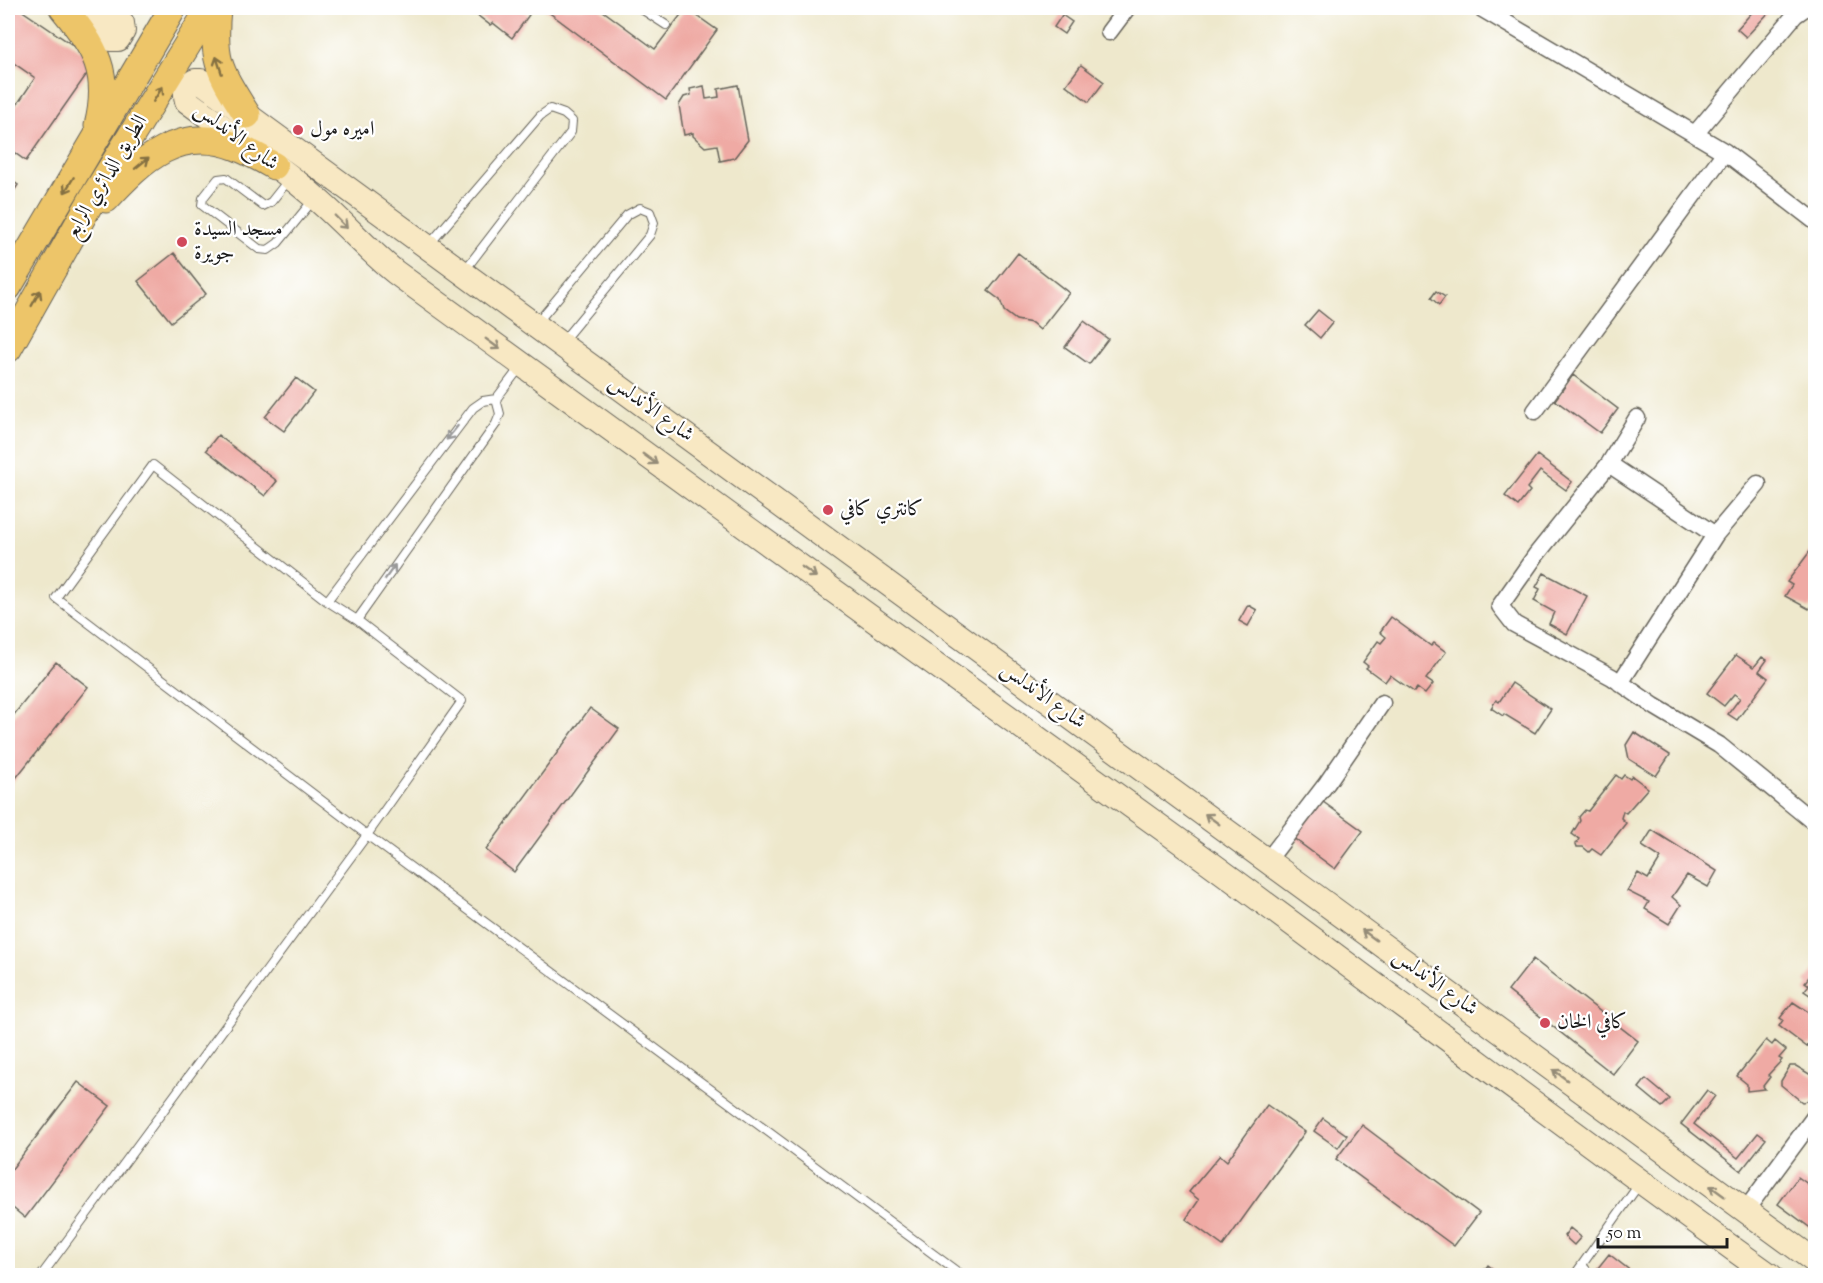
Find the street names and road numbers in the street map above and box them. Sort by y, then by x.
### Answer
street label: شارع الأندلس [187,94,286,180]
street label: الطريق الدائري الرابع [58,109,158,246]
street label: شارع الأندلس [602,366,701,451]
street label: شارع الأندلس [994,653,1093,738]
street label: شارع الأندلس [1386,940,1485,1025]

